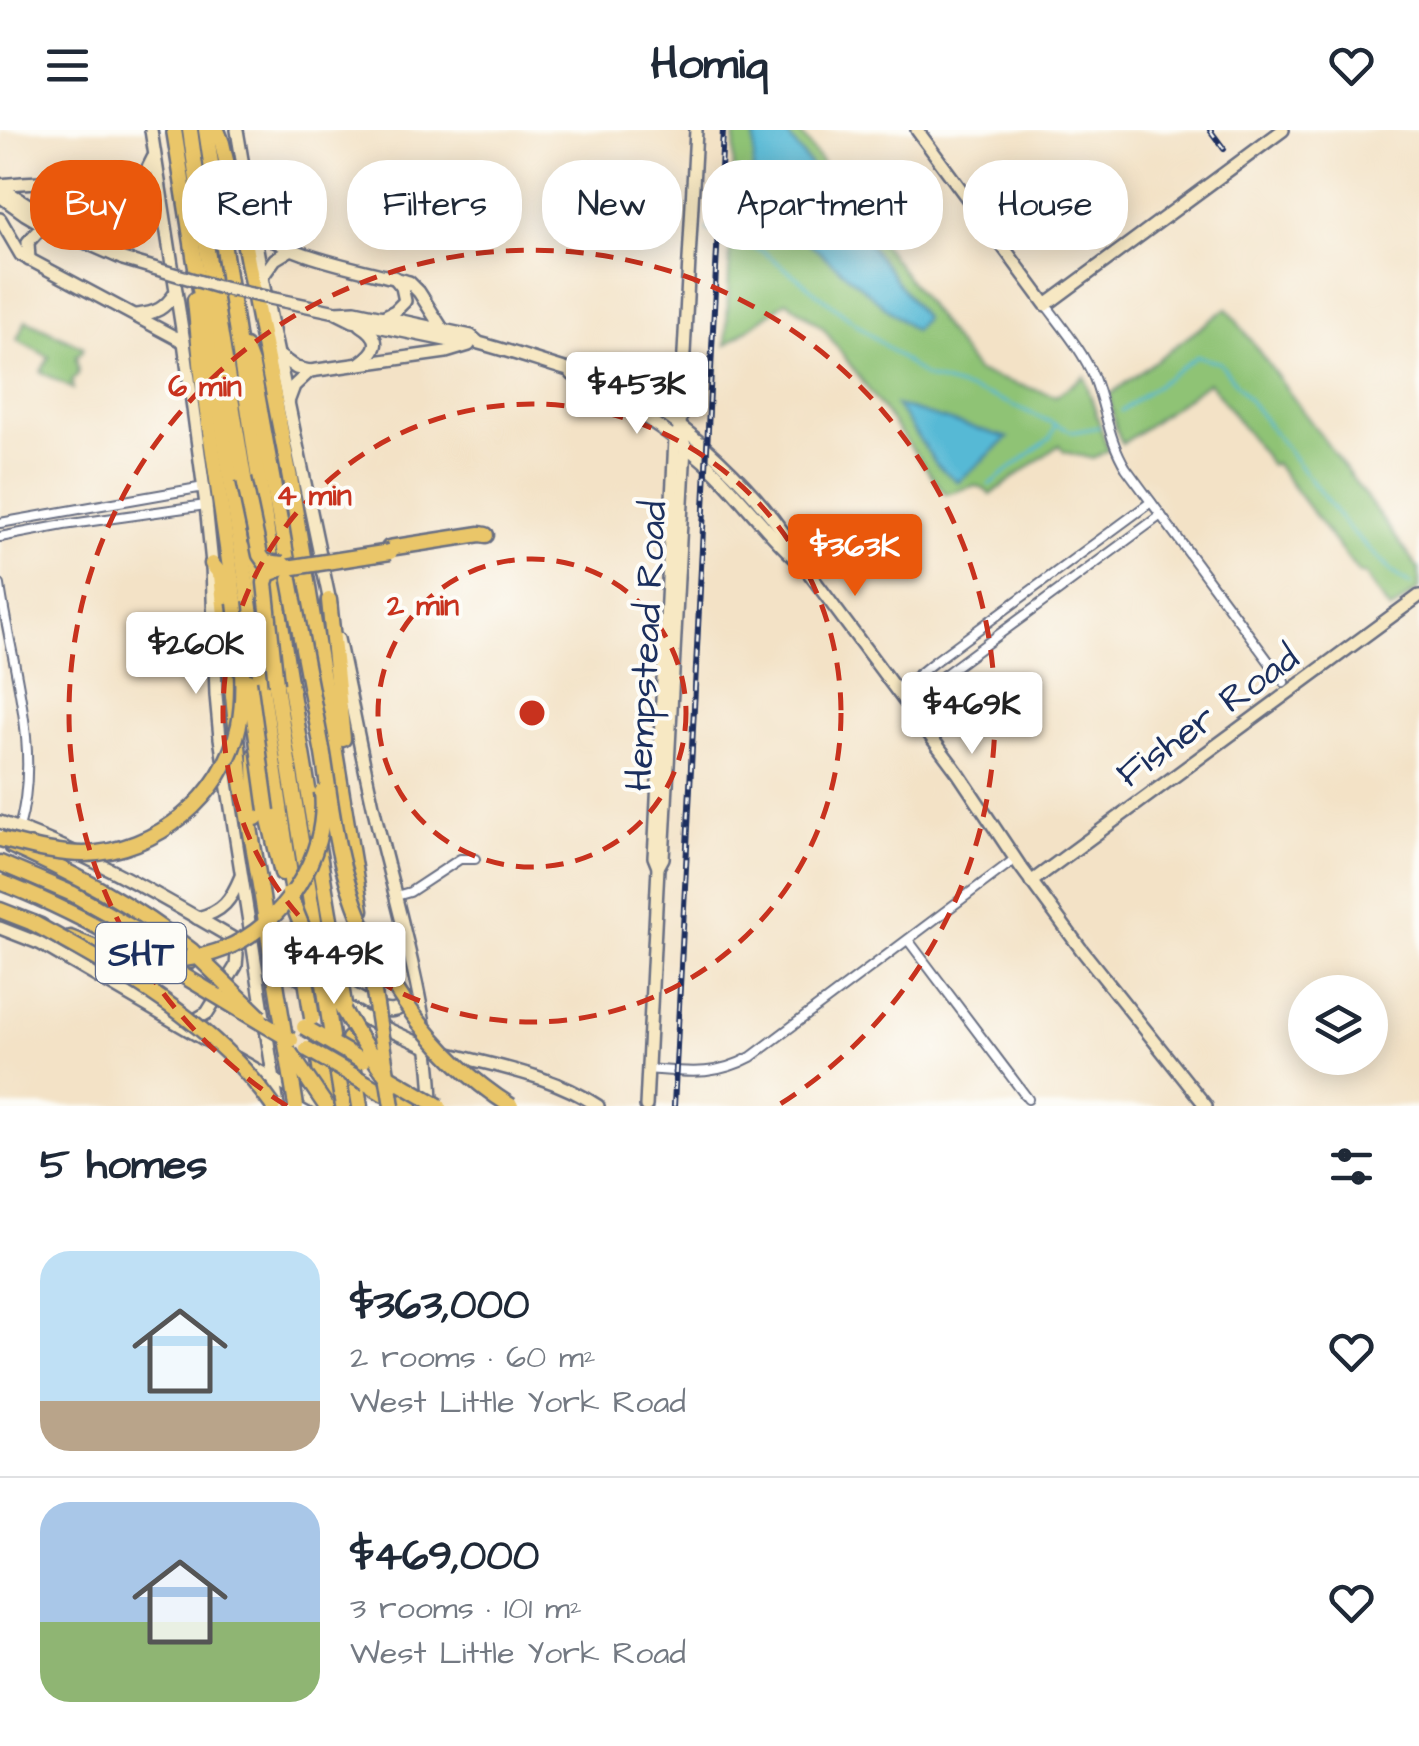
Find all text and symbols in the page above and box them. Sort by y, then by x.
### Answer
text: Homiq [651,34,768,96]
icon: menu [40,38,95,93]
icon: heart [1324,38,1379,93]
chip: Buy [30,160,162,250]
chip: Rent [182,160,327,250]
chip: Filters [347,160,522,250]
chip: New [542,160,682,250]
chip: Apartment [702,160,943,250]
chip: House [963,160,1128,250]
pin: $453K [567,352,707,437]
text: $453K [588,362,686,407]
text: 6 min [168,366,242,408]
text: 4 min [276,475,352,517]
street label: Hempstead Road [613,500,681,793]
pin: $363K [785,514,925,599]
text: $363K [810,524,900,569]
text: 2 min [386,585,459,627]
pin: $260K [126,612,266,697]
text: $260K [148,622,244,667]
street label: Fisher Road [1106,633,1310,801]
pin: $469K [902,672,1042,757]
text: $469K [923,682,1021,727]
centre of rings [514,695,550,731]
pin: $449K [264,922,404,1007]
road number: SHT [96,923,186,983]
text: $449K [285,932,383,977]
map controls [1288,975,1388,1075]
button: layers [1288,975,1388,1075]
text: 5 homes [40,1137,207,1195]
icon: filters [1324,1139,1379,1194]
text: $363,000 [350,1277,529,1335]
icon: home [120,1291,240,1411]
icon: heart [1324,1324,1379,1379]
text: 2 rooms · 60 m² [350,1335,596,1380]
text: West Little York Road [350,1380,686,1425]
text: $469,000 [350,1528,539,1586]
icon: home [120,1542,240,1662]
icon: heart [1324,1575,1379,1630]
text: 3 rooms · 101 m² [350,1586,582,1631]
text: West Little York Road [350,1631,686,1676]

